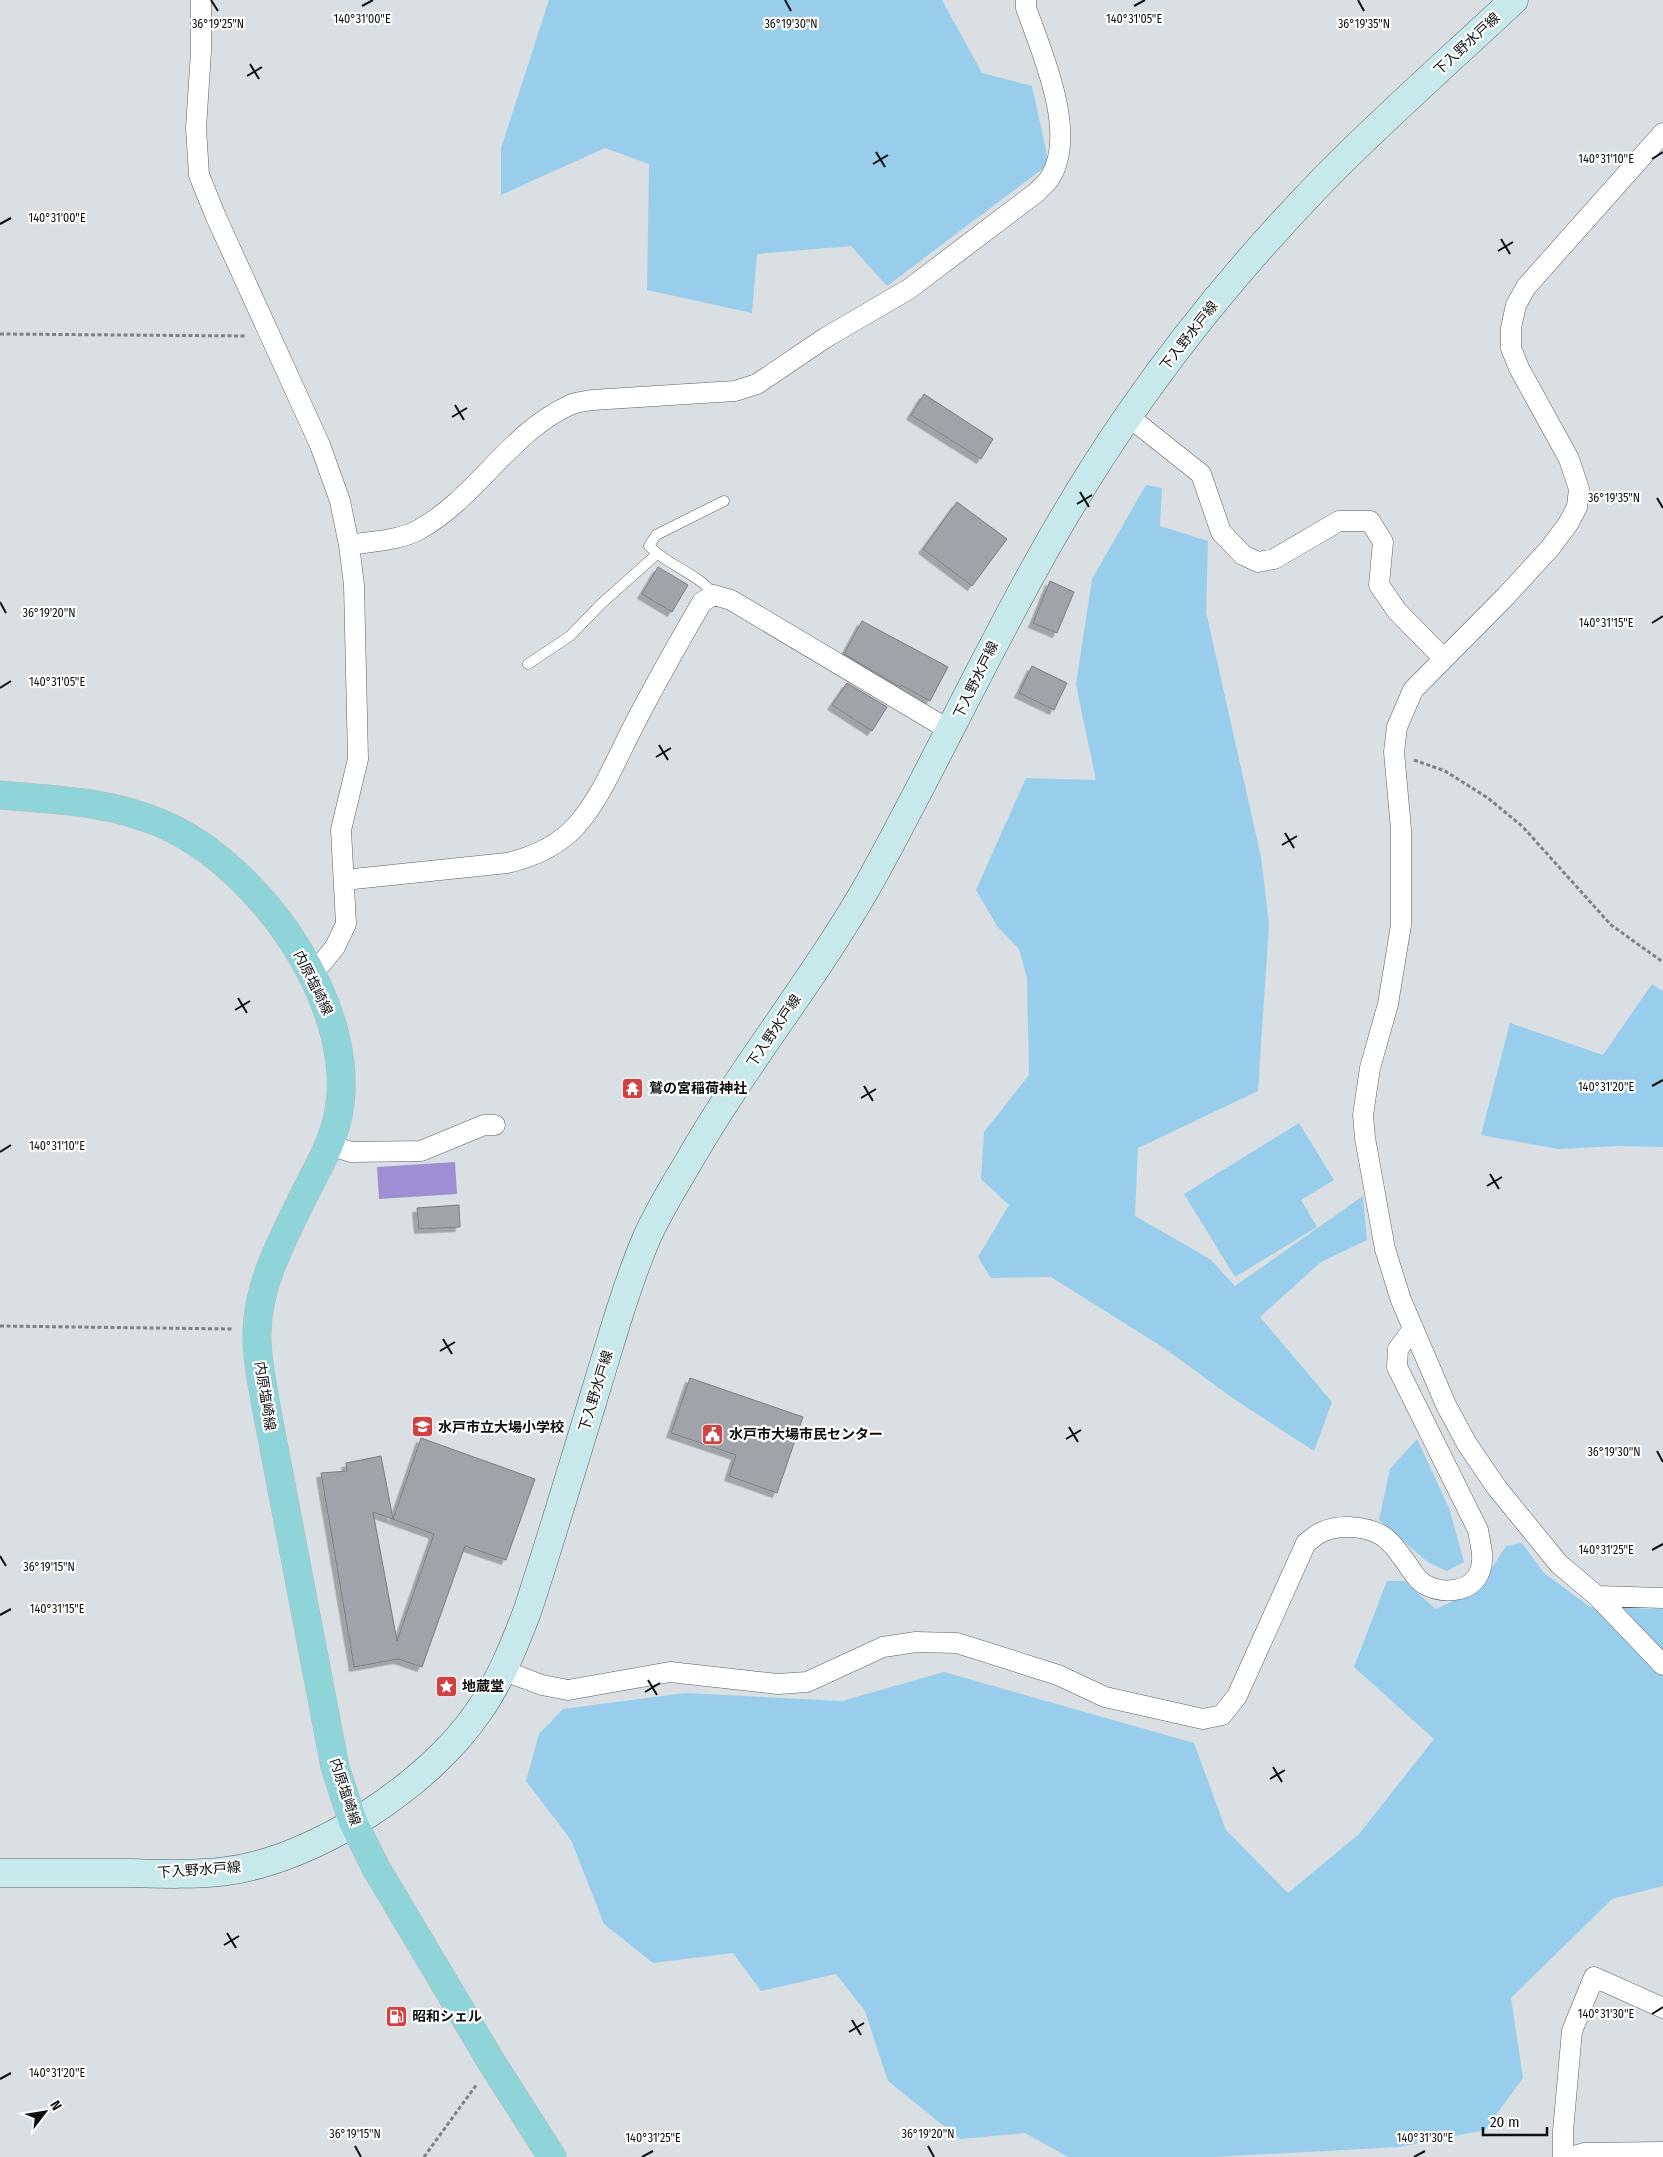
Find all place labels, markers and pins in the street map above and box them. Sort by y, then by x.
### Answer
temple icon: 鷲の宮稲荷神社 [621,1076,645,1100]
place label: 鷲の宮稲荷神社 [649,1080,747,1097]
school or university icon: 水戸市立大場小学校 [410,1415,434,1439]
place label: 水戸市立大場小学校 [438,1419,564,1436]
public building icon: 水戸市大場市民センター [701,1422,725,1446]
place label: 水戸市大場市民センター [729,1426,883,1443]
place icon: 地蔵堂 [434,1674,458,1698]
place label: 地蔵堂 [462,1678,504,1695]
fuel station icon: 昭和シェル [384,2004,408,2028]
place label: 昭和シェル [412,2008,482,2025]

